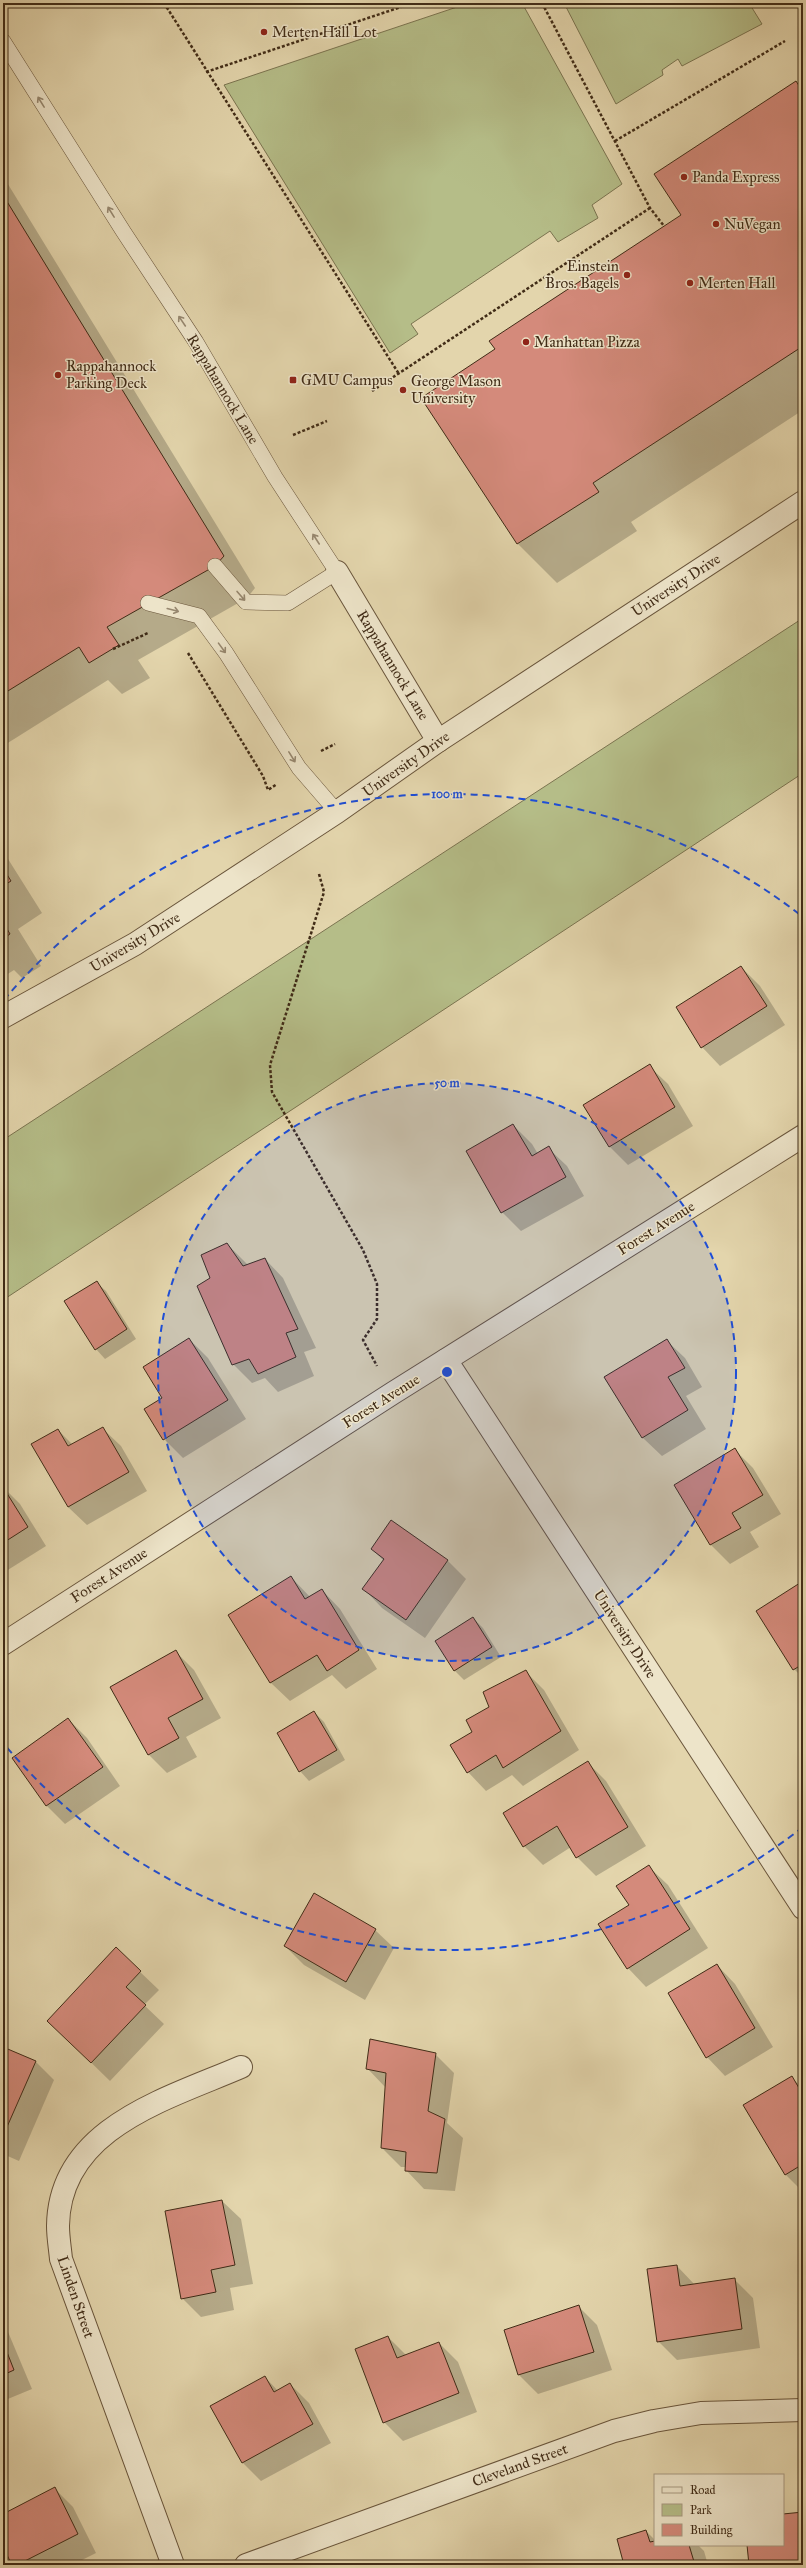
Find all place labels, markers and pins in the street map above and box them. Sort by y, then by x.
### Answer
place label: Merten Hall Lot [272,23,378,41]
marker: Merten Hall Lot [259,27,269,37]
place label: Panda Express [692,168,779,186]
marker: Panda Express [679,172,689,182]
place label: NuVegan [724,215,781,233]
marker: NuVegan [711,219,721,229]
place label: Einstein Bros. Bagels [545,257,619,292]
marker: Einstein Bros. Bagels [622,270,632,280]
place label: Merten Hall [698,274,776,292]
marker: Merten Hall [685,278,695,288]
place label: Manhattan Pizza [534,333,640,351]
marker: Manhattan Pizza [521,337,531,347]
place label: Rappahannock Parking Deck [66,357,156,392]
marker: Rappahannock Parking Deck [53,370,63,380]
place label: GMU Campus [301,371,393,389]
place label: George Mason University [411,372,501,407]
marker: GMU Campus [288,375,298,385]
marker: George Mason University [398,385,408,395]
centre of rings [440,1365,454,1379]

